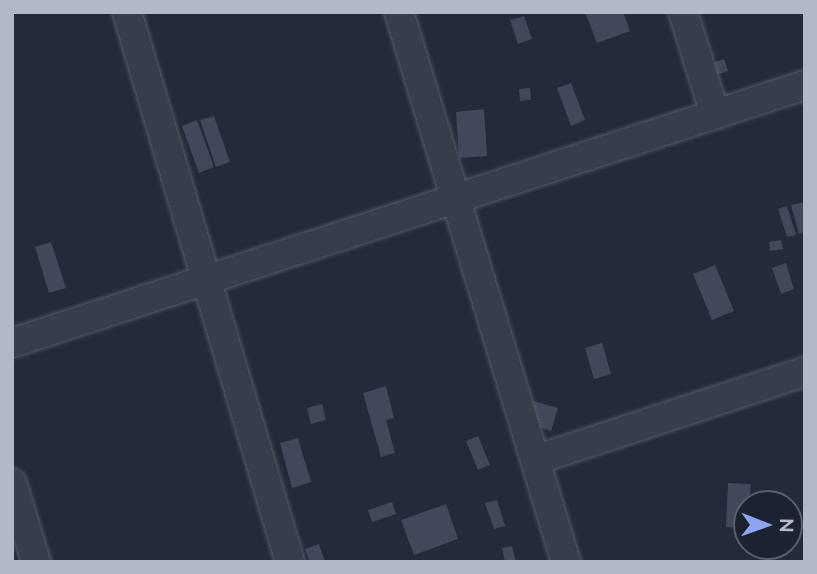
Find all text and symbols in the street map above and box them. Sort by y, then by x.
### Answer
north arrow [733,490,803,560]
text: N [776,518,798,533]

